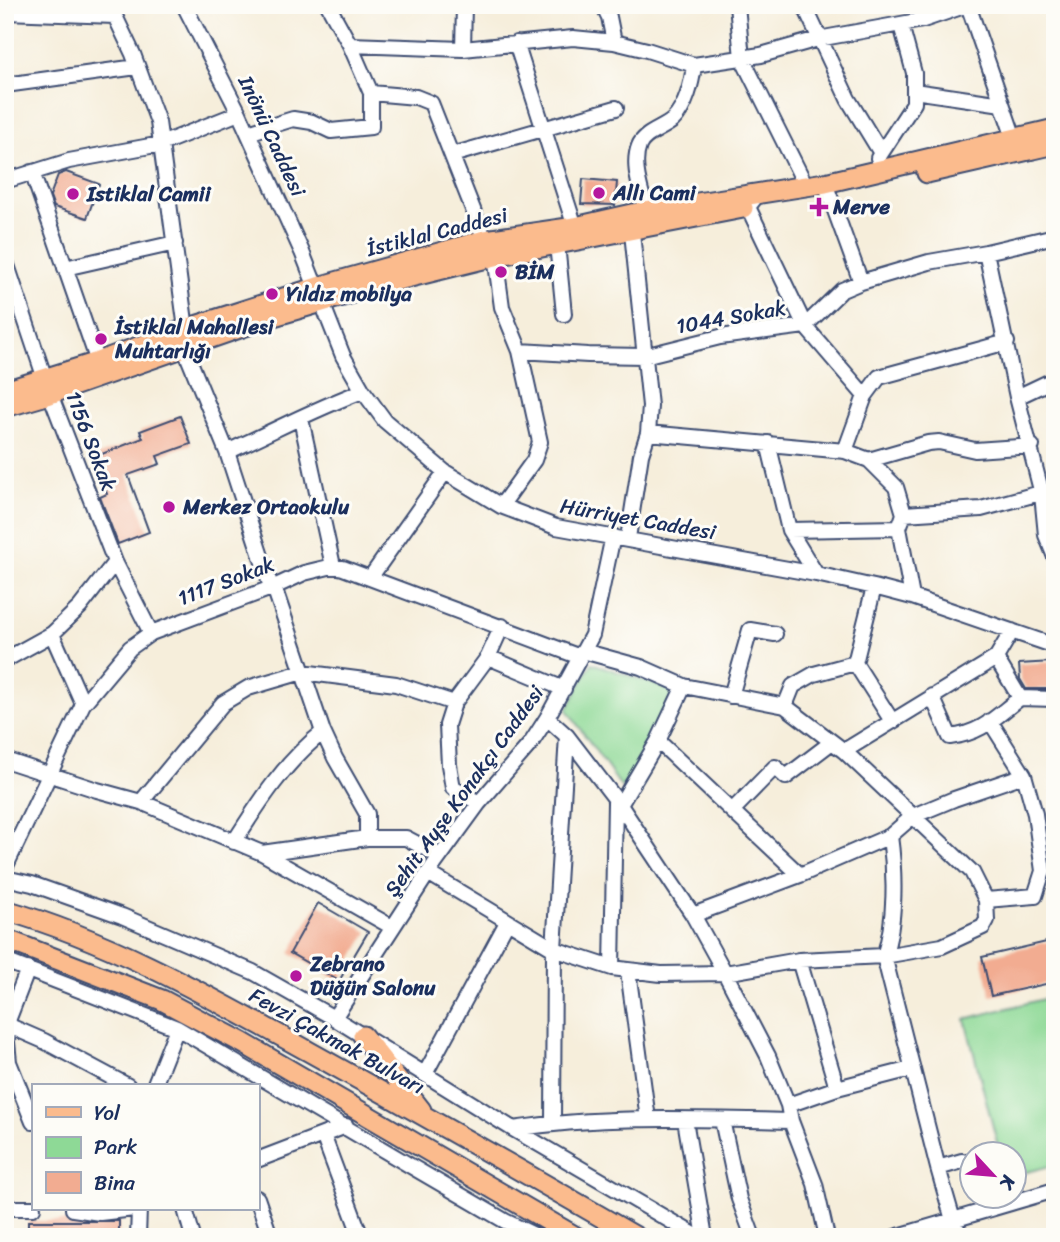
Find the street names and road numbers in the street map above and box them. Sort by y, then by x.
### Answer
street label: Inönü Caddesi [227,68,317,204]
street label: İstiklal Caddesi [362,196,513,268]
street label: 1044 Sokak [673,289,789,345]
street label: 1156 Sokak [54,385,128,497]
street label: Hürriyet Caddesi [557,487,720,552]
street label: 1117 Sokak [172,545,280,617]
street label: Şehit Ayşe Konakçı Caddesi [374,676,555,905]
street label: Fevzi Çakmak Bulvarı [242,977,432,1105]

